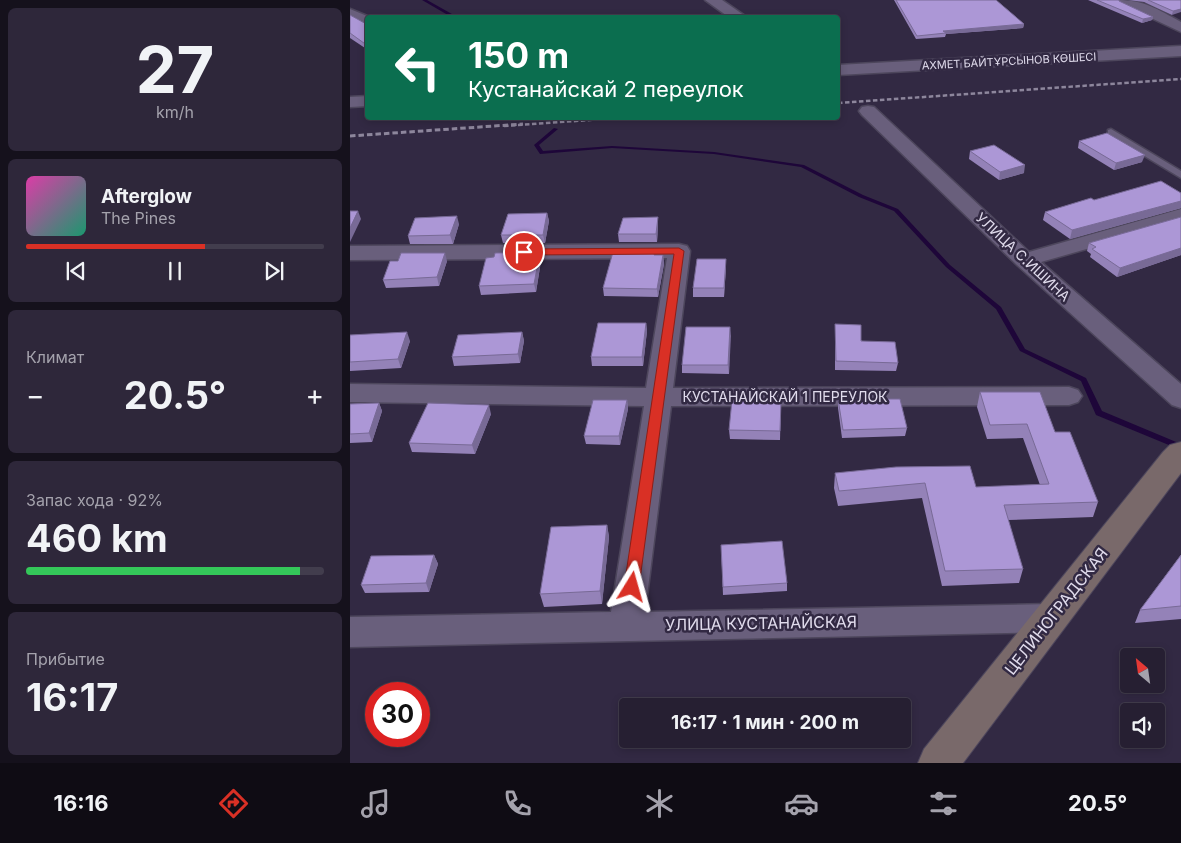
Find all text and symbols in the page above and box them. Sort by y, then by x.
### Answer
text: 27 [136,30,214,109]
text: 150 m [468,34,569,76]
icon: left [385,35,450,100]
street label: АХМЕТ БАЙТҰРСЫНОВ КӨШЕСІ [921,49,1097,73]
text: Кустанайскай 2 переулок [468,76,744,102]
text: km/h [156,102,194,122]
text: Afterglow [101,185,192,208]
text: The Pines [101,208,176,228]
street label: УЛИЦА С.ИШИНА [973,209,1074,305]
pin [503,231,545,273]
icon: arrive [510,238,538,266]
icon: previous [62,257,90,285]
icon: pause [161,257,189,285]
icon: next [260,257,288,285]
text: Климат [26,347,84,367]
text: 20.5° [124,372,226,418]
text: − [26,378,45,412]
text: + [305,378,324,412]
street label: КУСТАНАЙСКАЙ 1 ПЕРЕУЛОК [682,387,888,405]
text: Запас хода · 92% [26,490,163,510]
text: 460 km [26,515,168,561]
street label: ЦЕЛИНОГРАДСКАЯ [1000,544,1112,678]
position arrow [605,560,657,612]
street label: УЛИЦА КУСТАНАЙСКАЯ [665,611,857,635]
north arrow [1120,648,1165,692]
map controls [1120,648,1165,748]
text: Прибытие [26,649,105,669]
text: 16:17 [26,674,118,720]
speed limit sign: 30 [365,682,430,747]
button: sound [1120,703,1165,748]
text: 16:17 · 1 мин · 200 m [671,711,859,734]
icon: directions [216,786,251,821]
icon: music [358,786,393,821]
icon: phone [500,786,535,821]
icon: climate [642,786,677,821]
icon: car [784,786,819,821]
icon: filters [926,786,961,821]
text: 16:16 [54,790,108,816]
text: 20.5° [1068,790,1127,816]

